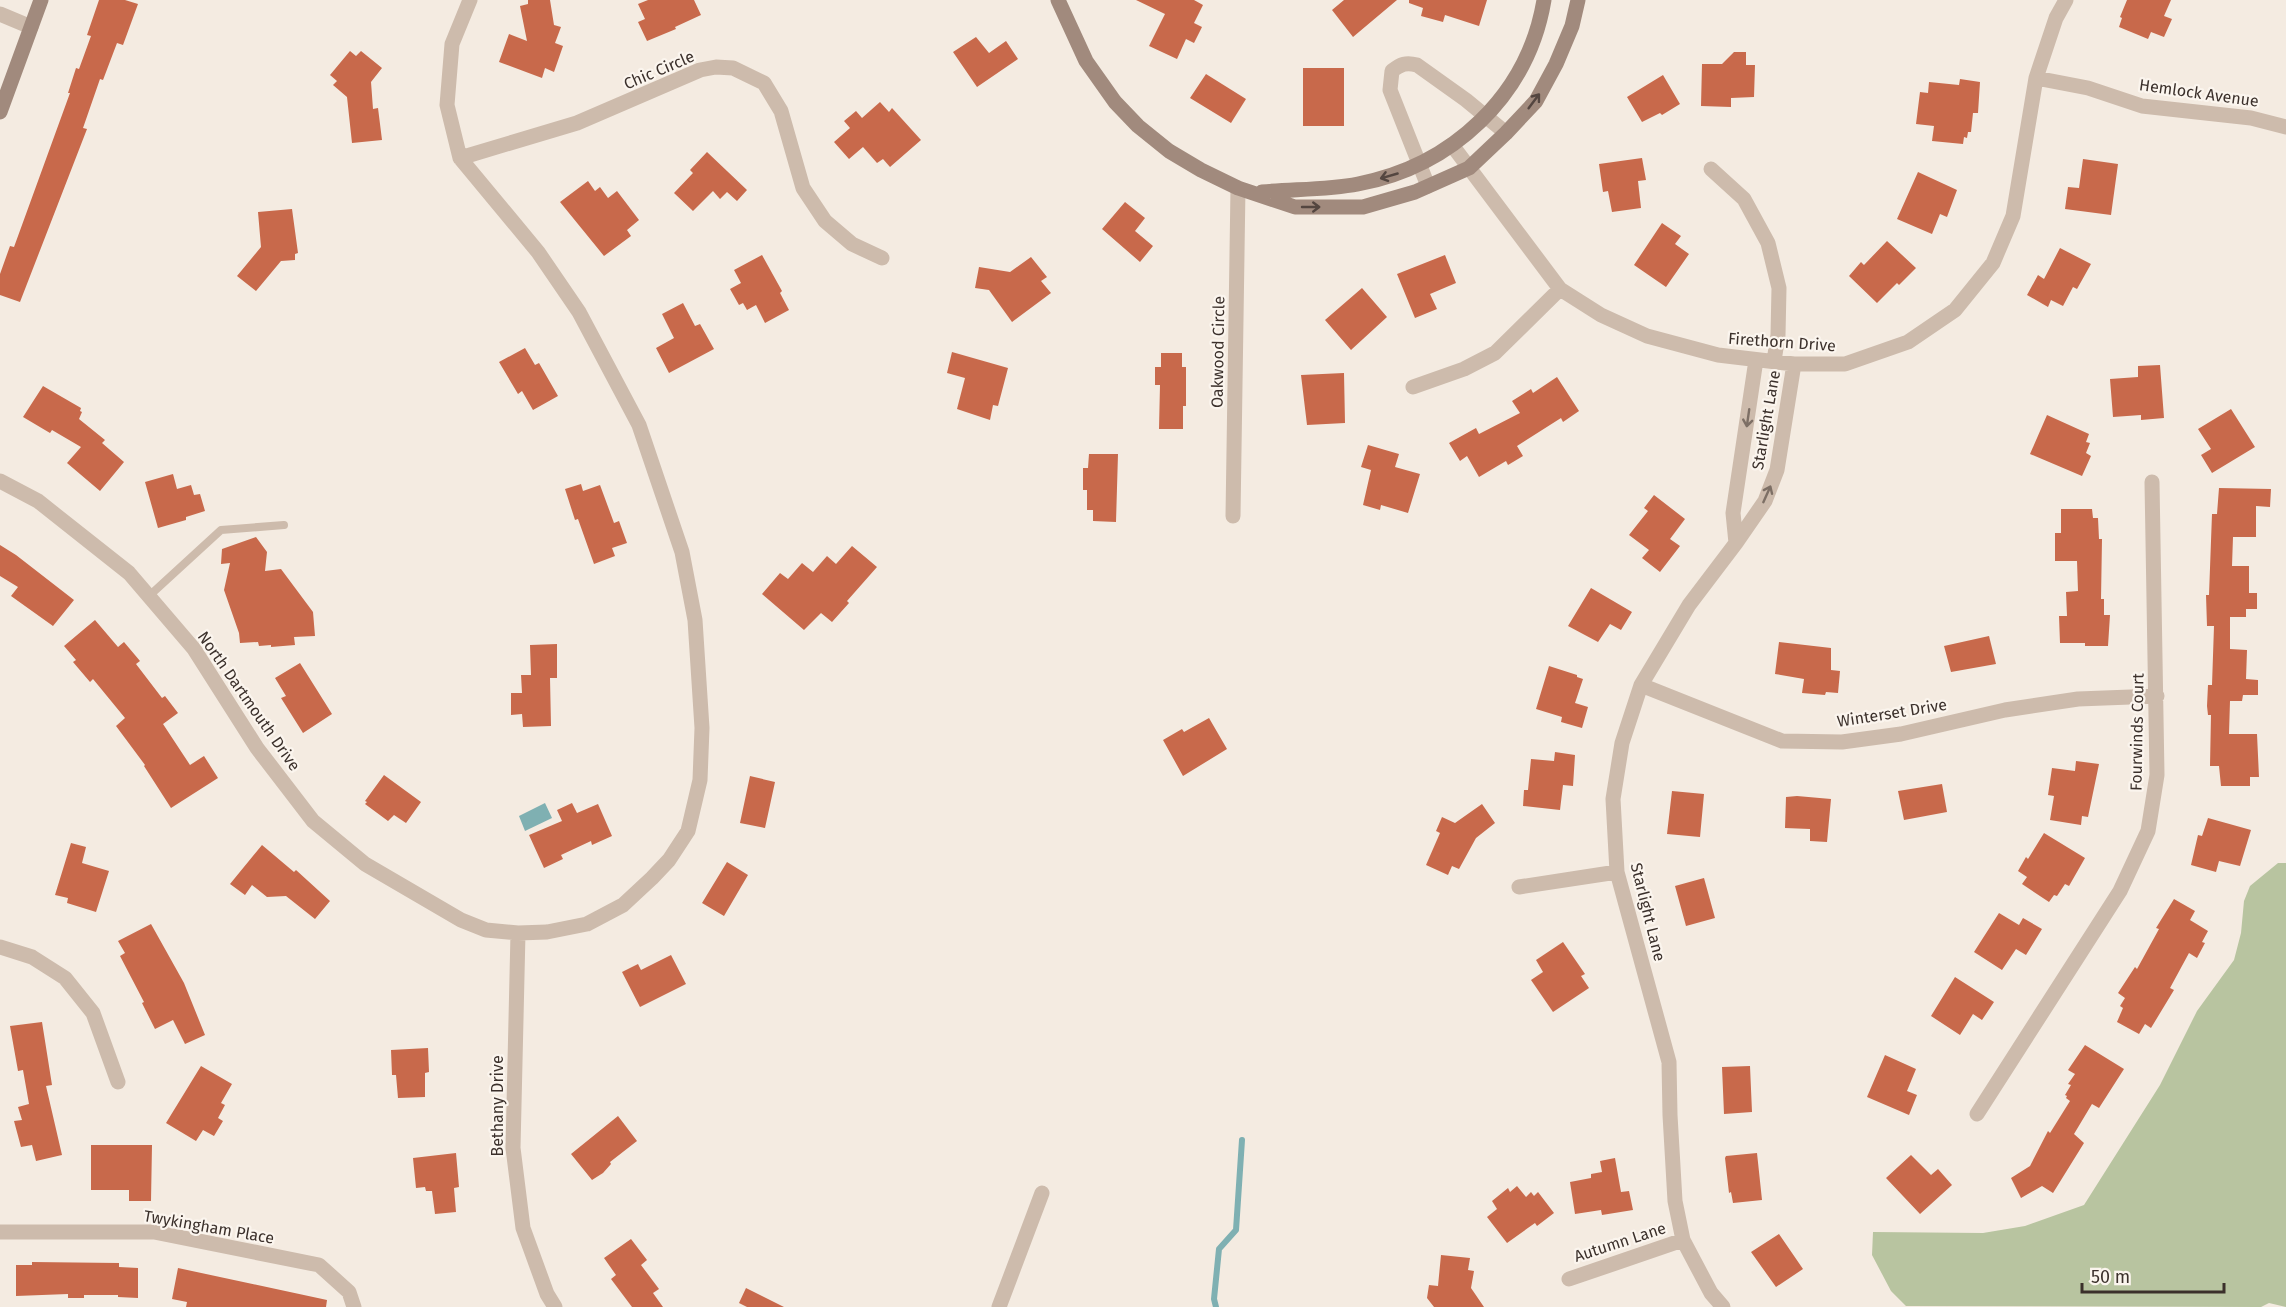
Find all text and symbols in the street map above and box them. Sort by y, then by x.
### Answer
street label: Chic Circle [621,47,697,93]
street label: Hemlock Avenue [2138,75,2260,111]
one-way arrow [1527,93,1540,109]
one-way arrow [1380,171,1399,182]
one-way arrow [1301,201,1321,213]
street label: Oakwood Circle [1208,296,1228,408]
street label: Firethorn Drive [1727,329,1837,355]
street label: Starlight Lane [1748,369,1784,471]
one-way arrow [1742,407,1753,427]
one-way arrow [1762,485,1774,503]
street label: North Dartmouth Drive [194,628,304,774]
street label: Fourwinds Court [2126,673,2148,791]
street label: Winterset Drive [1836,695,1948,731]
street label: Starlight Lane [1627,861,1669,963]
street label: Bethany Drive [488,1055,507,1157]
street label: Twykingham Place [142,1206,276,1248]
street label: Autumn Lane [1572,1218,1668,1266]
scale bar [2082,1256,2224,1294]
text: 50 m [2091,1266,2130,1288]

